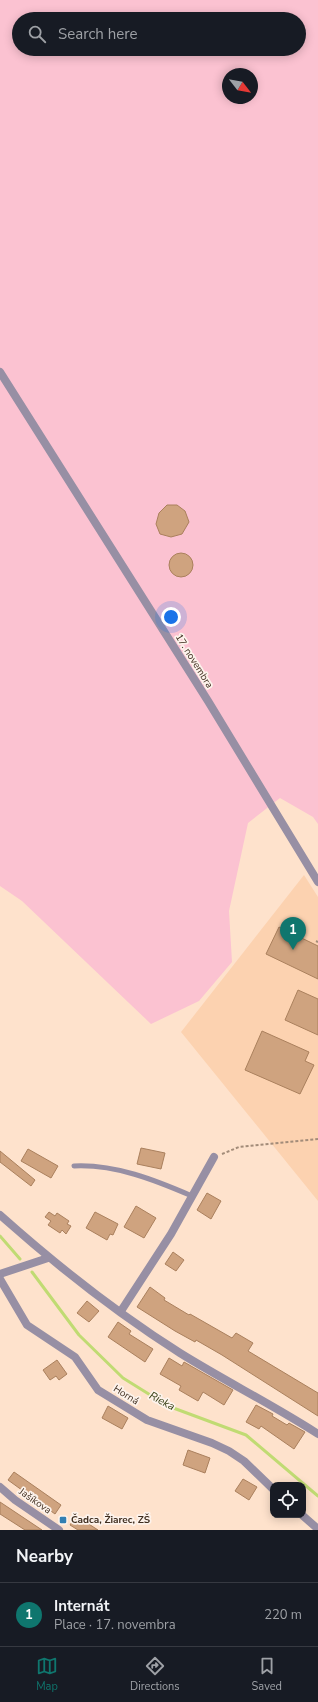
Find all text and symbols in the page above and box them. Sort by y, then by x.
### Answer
search box [12,12,306,56]
icon: search [26,23,48,45]
text: Search here [58,24,138,44]
north arrow [222,68,258,104]
your location [161,607,181,627]
street label: 17. novembra [172,631,216,691]
pin: 1 [280,917,306,950]
street label: Horná [111,1382,141,1408]
water label: Rieka [147,1388,178,1414]
map controls [270,1482,306,1518]
button: locate [270,1482,306,1518]
street label: Jašíkova [15,1484,54,1517]
place label: Čadca, Žiarec, ZŠ [71,1513,150,1527]
marker: Čadca, Žiarec, ZŠ [58,1515,68,1525]
text: Nearby [16,1545,73,1568]
text: Internát [54,1596,109,1616]
text: 1 [25,1606,33,1624]
text: 220 m [264,1606,302,1624]
text: Place · 17. novembra [54,1616,176,1634]
tab: Map [36,1655,58,1694]
tab: Directions [130,1655,180,1694]
tab: Saved [252,1655,282,1694]

